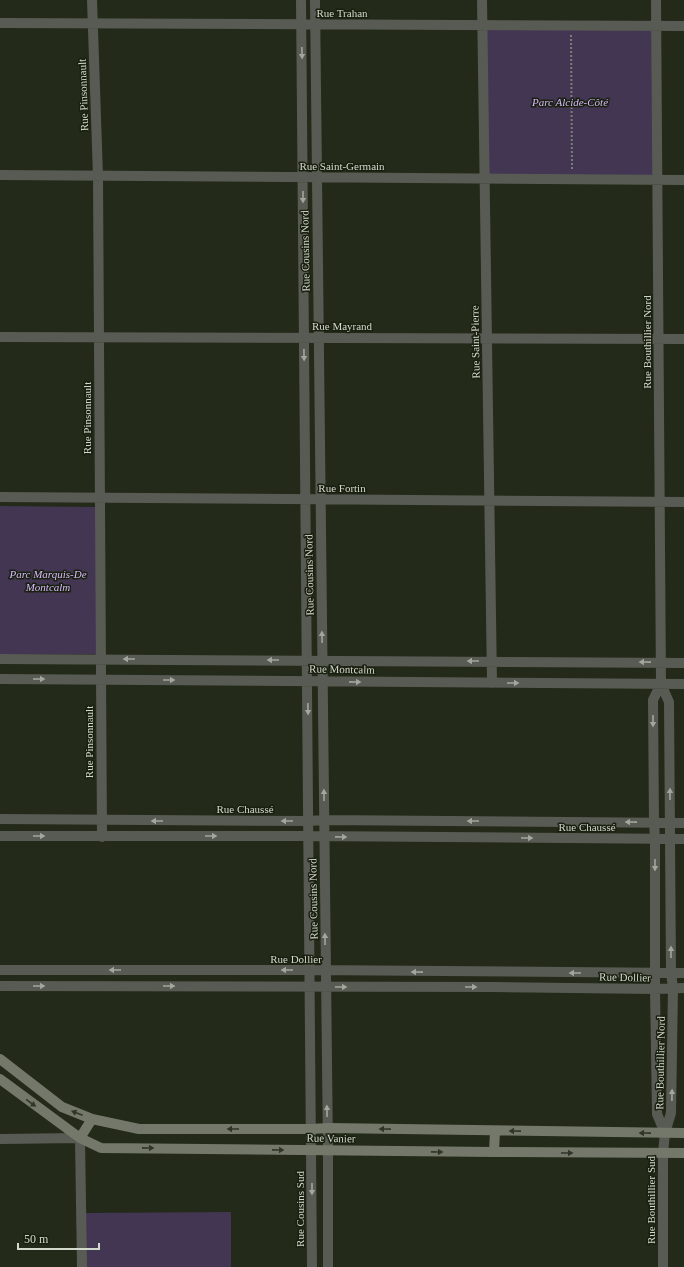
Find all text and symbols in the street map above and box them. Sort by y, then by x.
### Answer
street label: Rue Trahan [316,7,368,19]
one-way arrow [299,47,305,60]
street label: Rue Pinsonnault [76,59,90,131]
park label: Parc Alcide-Côté [531,96,609,108]
street label: Rue Saint-Germain [299,160,385,172]
one-way arrow [300,191,306,204]
street label: Rue Cousins Nord [298,210,312,292]
street label: Rue Bouthillier Nord [641,295,653,389]
street label: Rue Saint-Pierre [468,305,482,379]
street label: Rue Mayrand [312,320,373,332]
one-way arrow [301,349,308,361]
street label: Rue Pinsonnault [81,382,93,454]
street label: Rue Fortin [318,482,366,494]
street label: Rue Cousins Nord [302,534,316,616]
park label: Parc Marquis-De Montcalm [8,568,87,593]
one-way arrow [319,630,325,643]
one-way arrow [122,656,135,662]
one-way arrow [267,656,279,663]
one-way arrow [466,658,479,664]
one-way arrow [638,659,651,665]
street label: Rue Montcalm [309,662,375,676]
one-way arrow [33,676,46,682]
one-way arrow [163,677,176,683]
one-way arrow [349,679,362,685]
one-way arrow [507,680,520,686]
one-way arrow [305,703,311,716]
street label: Rue Pinsonnault [83,706,95,778]
one-way arrow [650,715,656,728]
one-way arrow [667,787,673,800]
one-way arrow [321,788,327,801]
street label: Rue Chaussé [216,803,274,815]
one-way arrow [150,818,163,824]
one-way arrow [280,818,293,824]
one-way arrow [466,818,479,824]
one-way arrow [624,819,637,825]
street label: Rue Chaussé [558,821,616,833]
one-way arrow [33,833,46,839]
one-way arrow [205,833,218,839]
one-way arrow [335,834,348,840]
one-way arrow [521,835,534,841]
street label: Rue Cousins Nord [306,858,320,940]
one-way arrow [652,859,658,872]
one-way arrow [322,932,328,945]
one-way arrow [668,945,674,958]
street label: Rue Dollier [270,953,322,965]
one-way arrow [108,967,121,973]
one-way arrow [280,967,293,973]
one-way arrow [410,969,423,975]
one-way arrow [568,970,581,976]
street label: Rue Dollier [599,971,651,983]
one-way arrow [33,983,46,989]
one-way arrow [163,983,176,989]
one-way arrow [335,984,348,990]
one-way arrow [465,984,478,990]
street label: Rue Bouthillier Nord [653,1016,667,1110]
one-way arrow [669,1088,675,1101]
one-way arrow [26,1098,37,1107]
one-way arrow [324,1104,330,1117]
one-way arrow [70,1109,82,1115]
one-way arrow [226,1126,239,1132]
one-way arrow [378,1126,391,1132]
one-way arrow [508,1128,521,1134]
one-way arrow [638,1130,651,1136]
street label: Rue Vanier [306,1132,356,1144]
one-way arrow [142,1145,155,1151]
one-way arrow [272,1147,285,1153]
one-way arrow [431,1149,444,1155]
one-way arrow [561,1149,573,1156]
street label: Rue Bouthillier Sud [645,1156,657,1244]
street label: Rue Cousins Sud [294,1171,306,1247]
one-way arrow [309,1183,315,1196]
scale bar [18,1225,99,1251]
text: 50 m [24,1232,49,1246]

